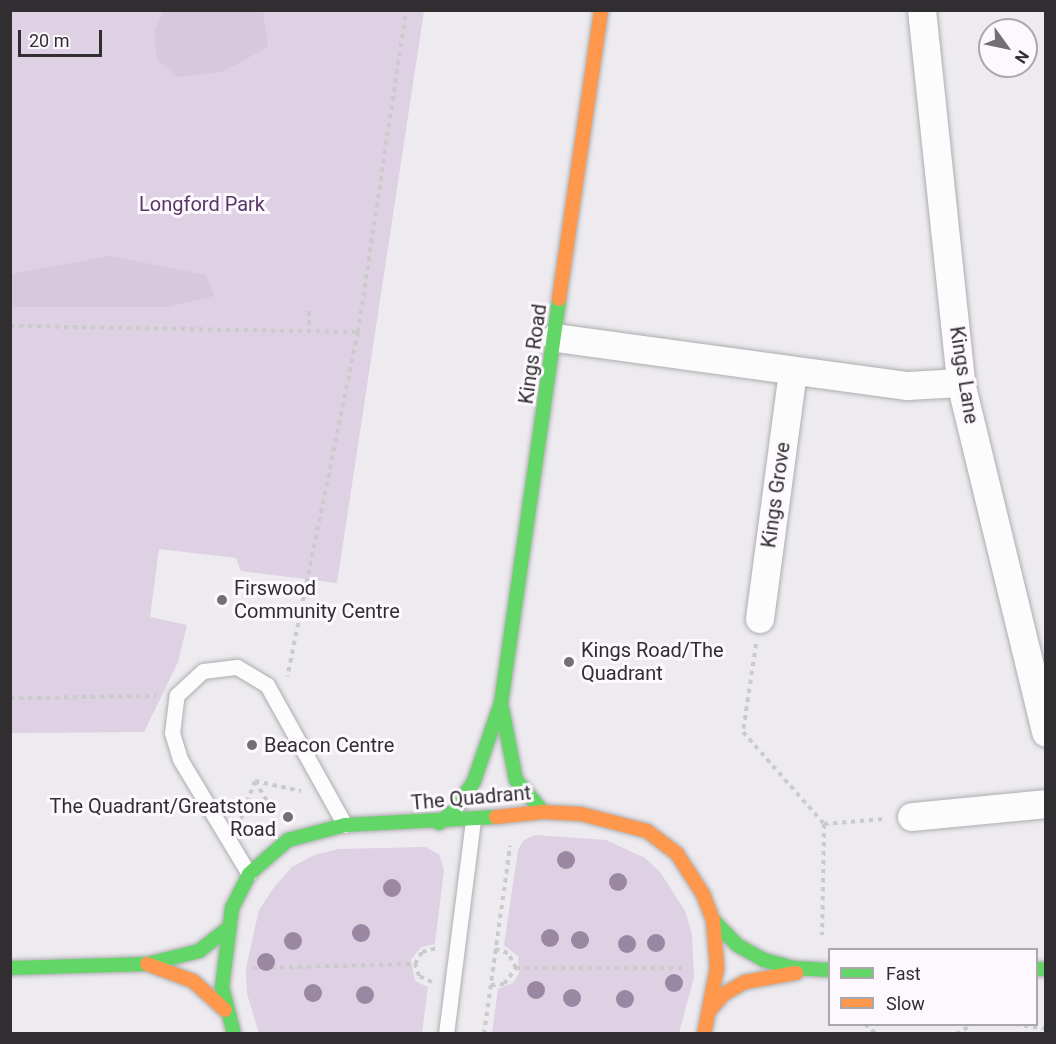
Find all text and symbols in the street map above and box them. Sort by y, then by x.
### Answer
scale bar [21,18,105,56]
north arrow [978,18,1038,78]
text: 20 m [29,30,69,51]
text: N [1011,47,1033,67]
park label: Longford Park [139,192,265,216]
street label: Kings Road [514,302,552,406]
street label: Kings Lane [944,325,984,425]
street label: Kings Grove [757,441,795,549]
place label: Firswood Community Centre [234,576,400,623]
marker: Firswood Community Centre [215,593,229,607]
place label: Kings Road/The Quadrant [581,638,724,685]
marker: Kings Road/The Quadrant [562,655,576,669]
place label: Beacon Centre [264,733,394,757]
marker: Beacon Centre [245,738,259,752]
street label: The Quadrant [410,781,532,815]
place label: The Quadrant/Greatstone Road [49,794,276,841]
marker: The Quadrant/Greatstone Road [281,810,295,824]
legend [828,948,1038,1026]
text: Fast [886,963,921,984]
text: Slow [886,993,925,1014]

